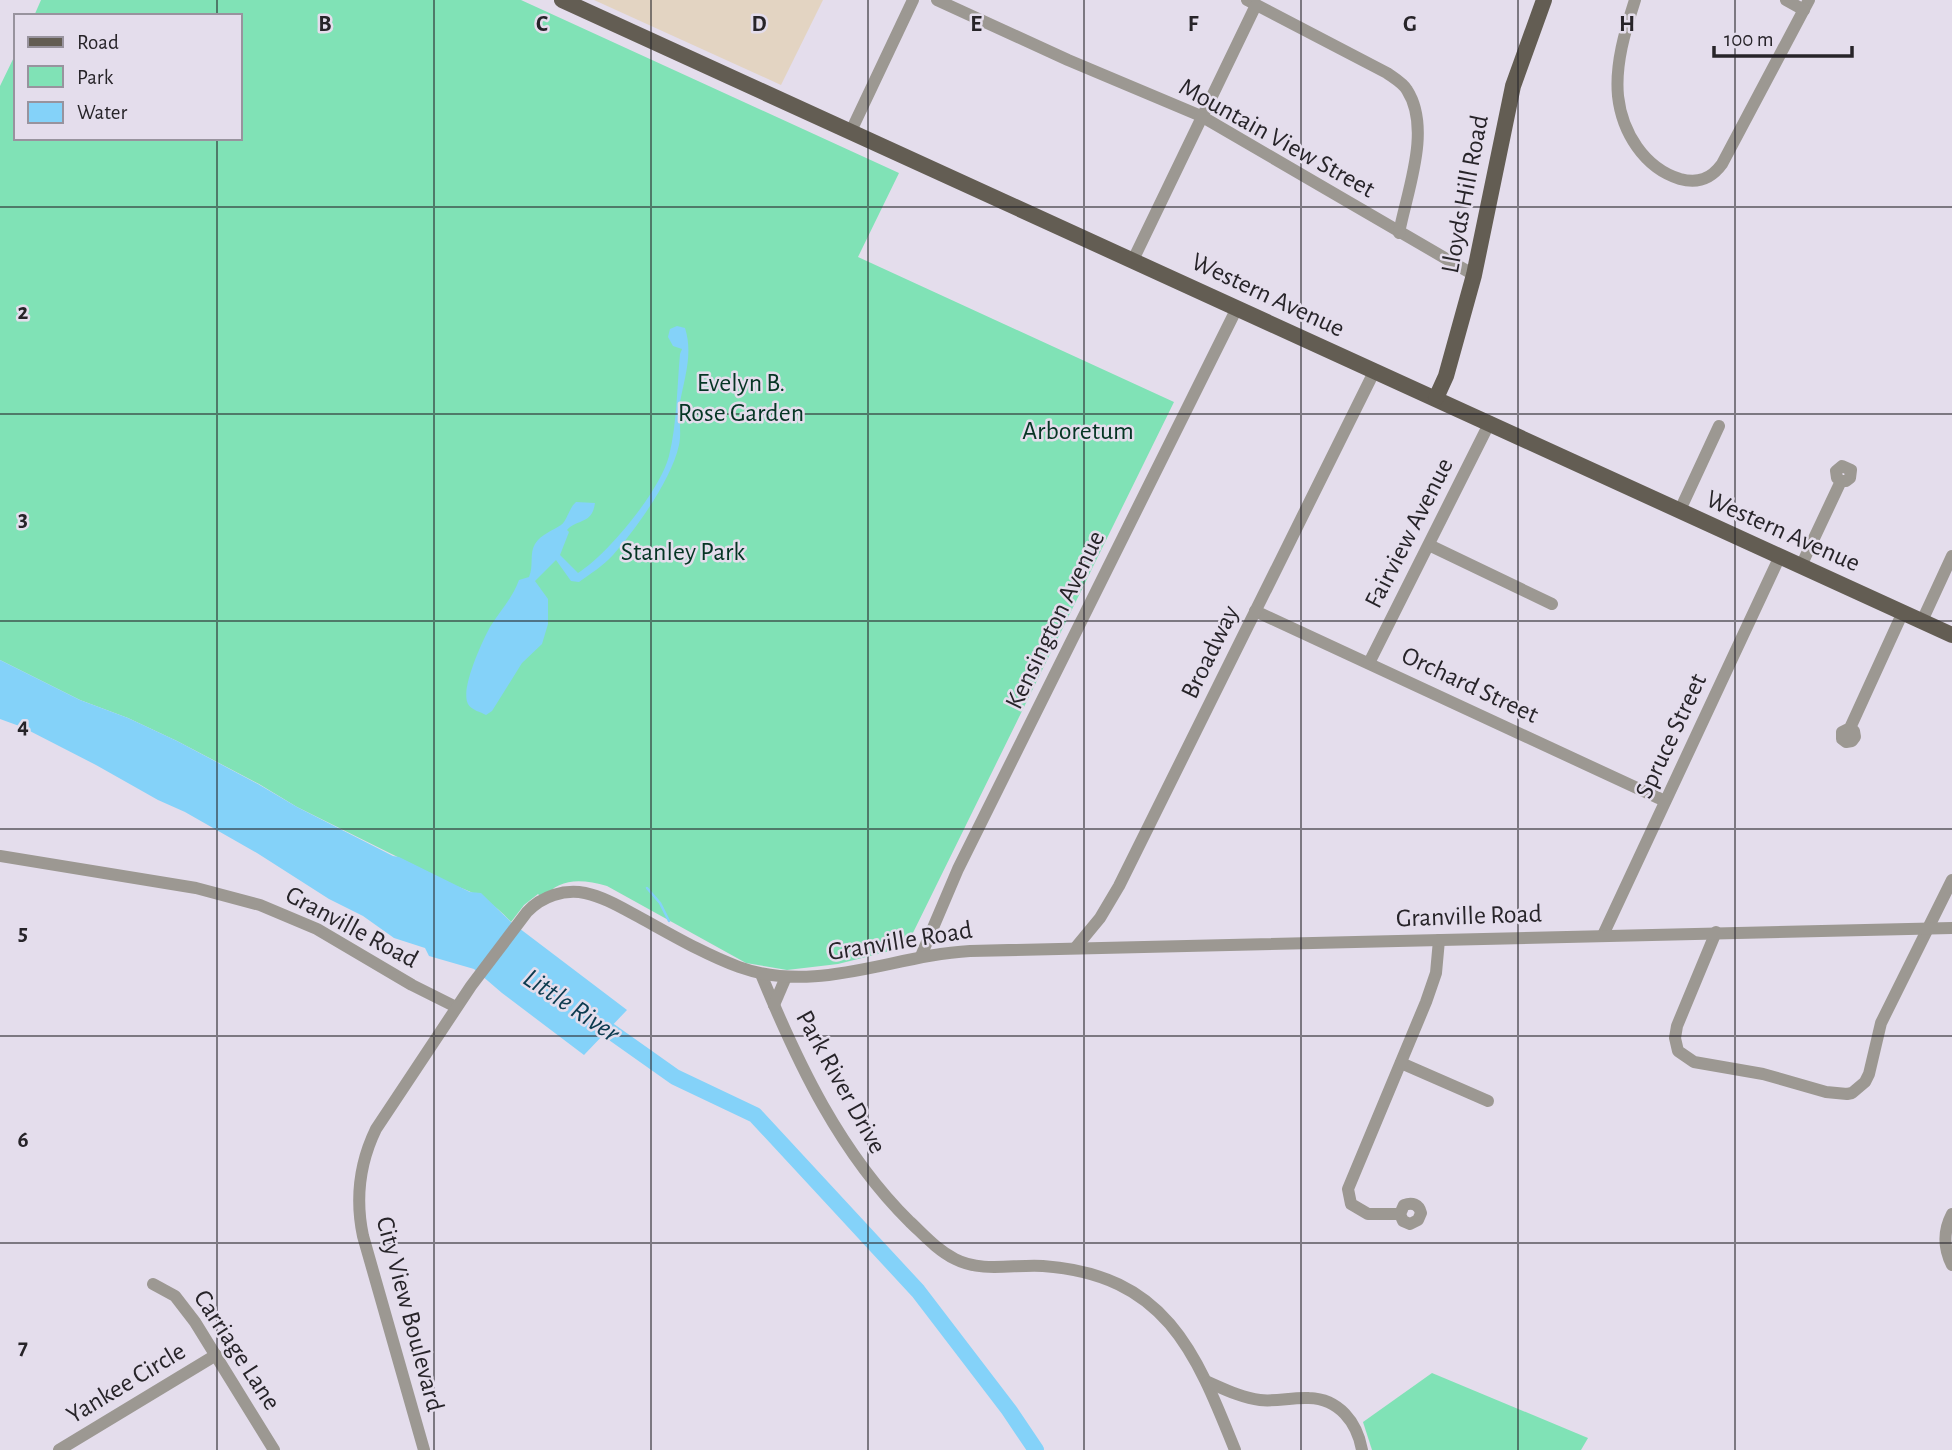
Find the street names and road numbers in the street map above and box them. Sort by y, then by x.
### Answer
street label: Mountain View Street [1175,73,1379,203]
street label: Lloyds Hill Road [1437,113,1493,275]
street label: Western Avenue [1188,248,1348,342]
street label: Fairview Avenue [1360,454,1458,612]
street label: Western Avenue [1702,485,1864,577]
street label: Kensington Avenue [1001,527,1109,713]
street label: Broadway [1176,601,1244,703]
street label: Orchard Street [1398,642,1542,728]
street label: Spruce Street [1631,670,1711,802]
street label: Granville Road [281,881,423,973]
street label: Granville Road [1396,900,1542,932]
street label: Granville Road [826,917,974,965]
street label: Park River Drive [791,1006,891,1158]
street label: City View Boulevard [371,1214,449,1414]
street label: Carriage Lane [189,1285,285,1415]
street label: Yankee Circle [62,1337,190,1429]

